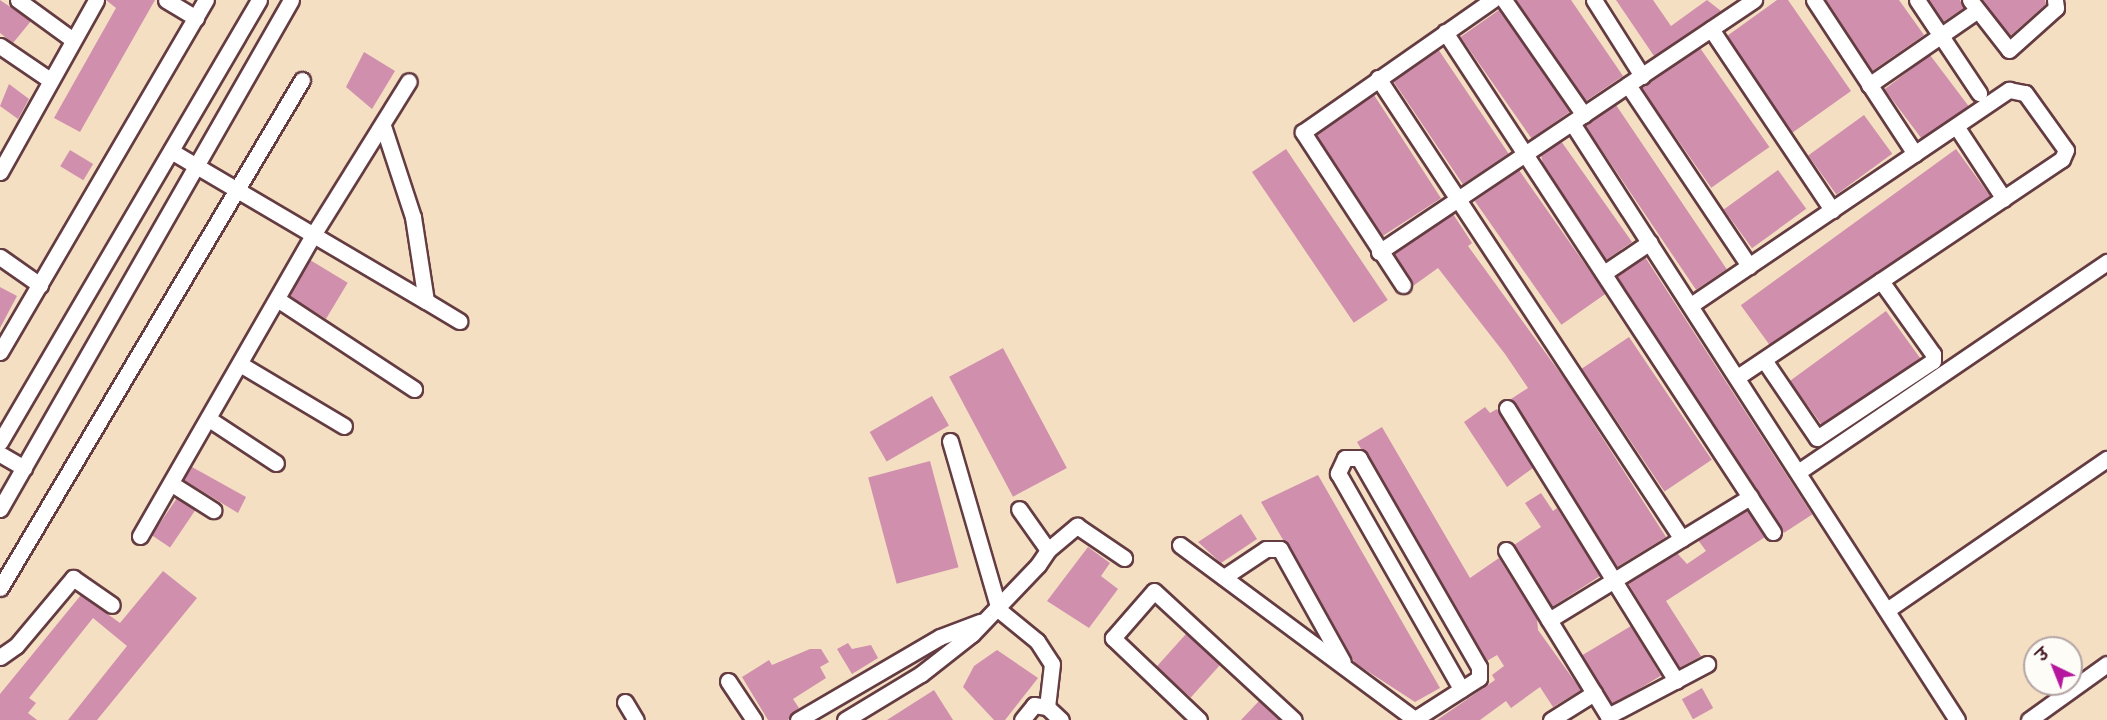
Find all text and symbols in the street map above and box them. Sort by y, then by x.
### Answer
north arrow [2023,636,2083,696]
text: उ [2031,643,2053,666]

